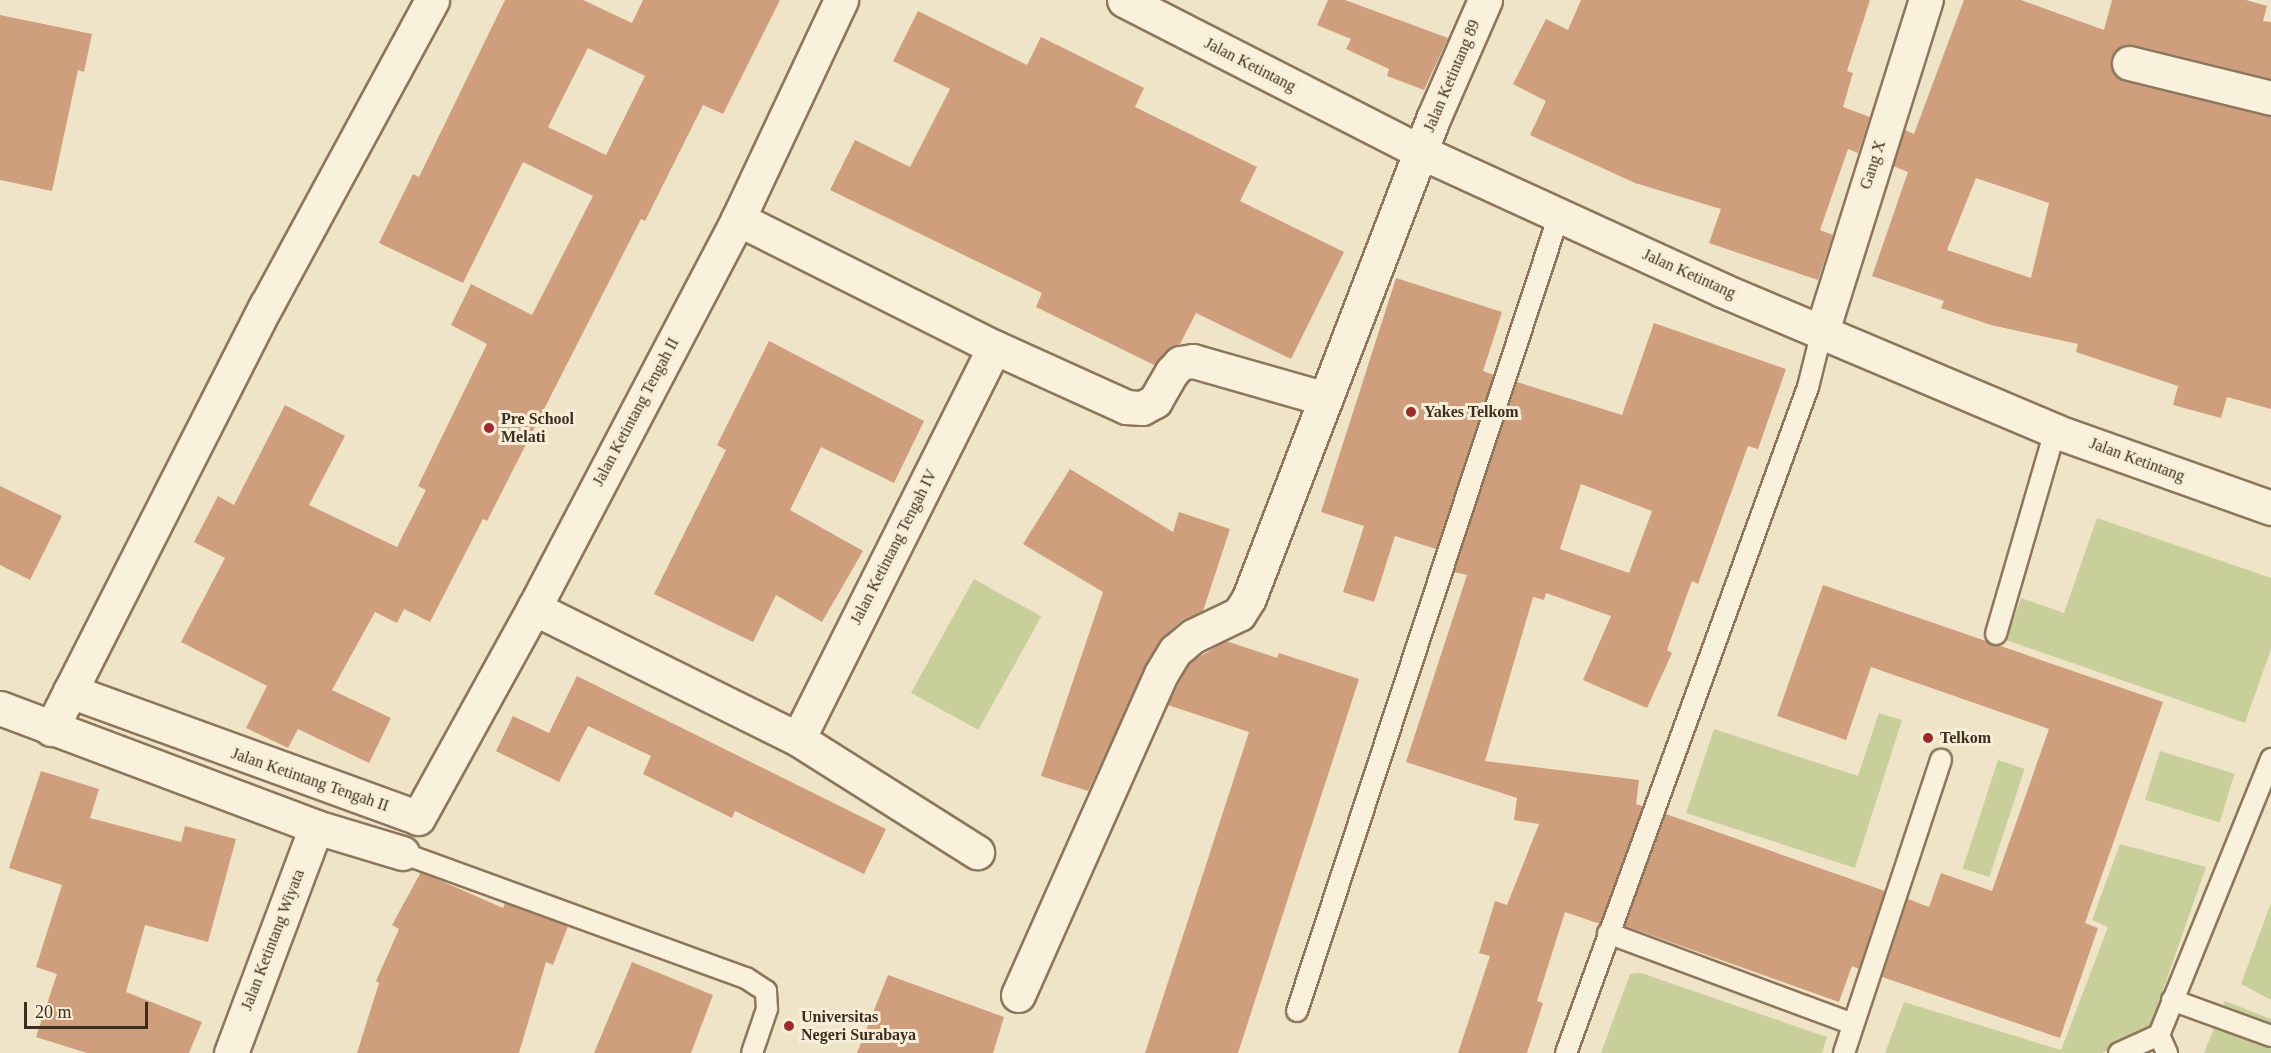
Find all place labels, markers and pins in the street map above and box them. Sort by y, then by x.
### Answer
place label: Yakes Telkom [1424,402,1519,422]
marker: Yakes Telkom [1402,403,1420,421]
place label: Pre School Melati [501,409,574,447]
marker: Pre School Melati [482,421,496,435]
place label: Telkom [1940,728,1991,748]
marker: Telkom [1921,731,1935,745]
place label: Universitas Negeri Surabaya [801,1007,916,1045]
marker: Universitas Negeri Surabaya [782,1019,796,1033]

